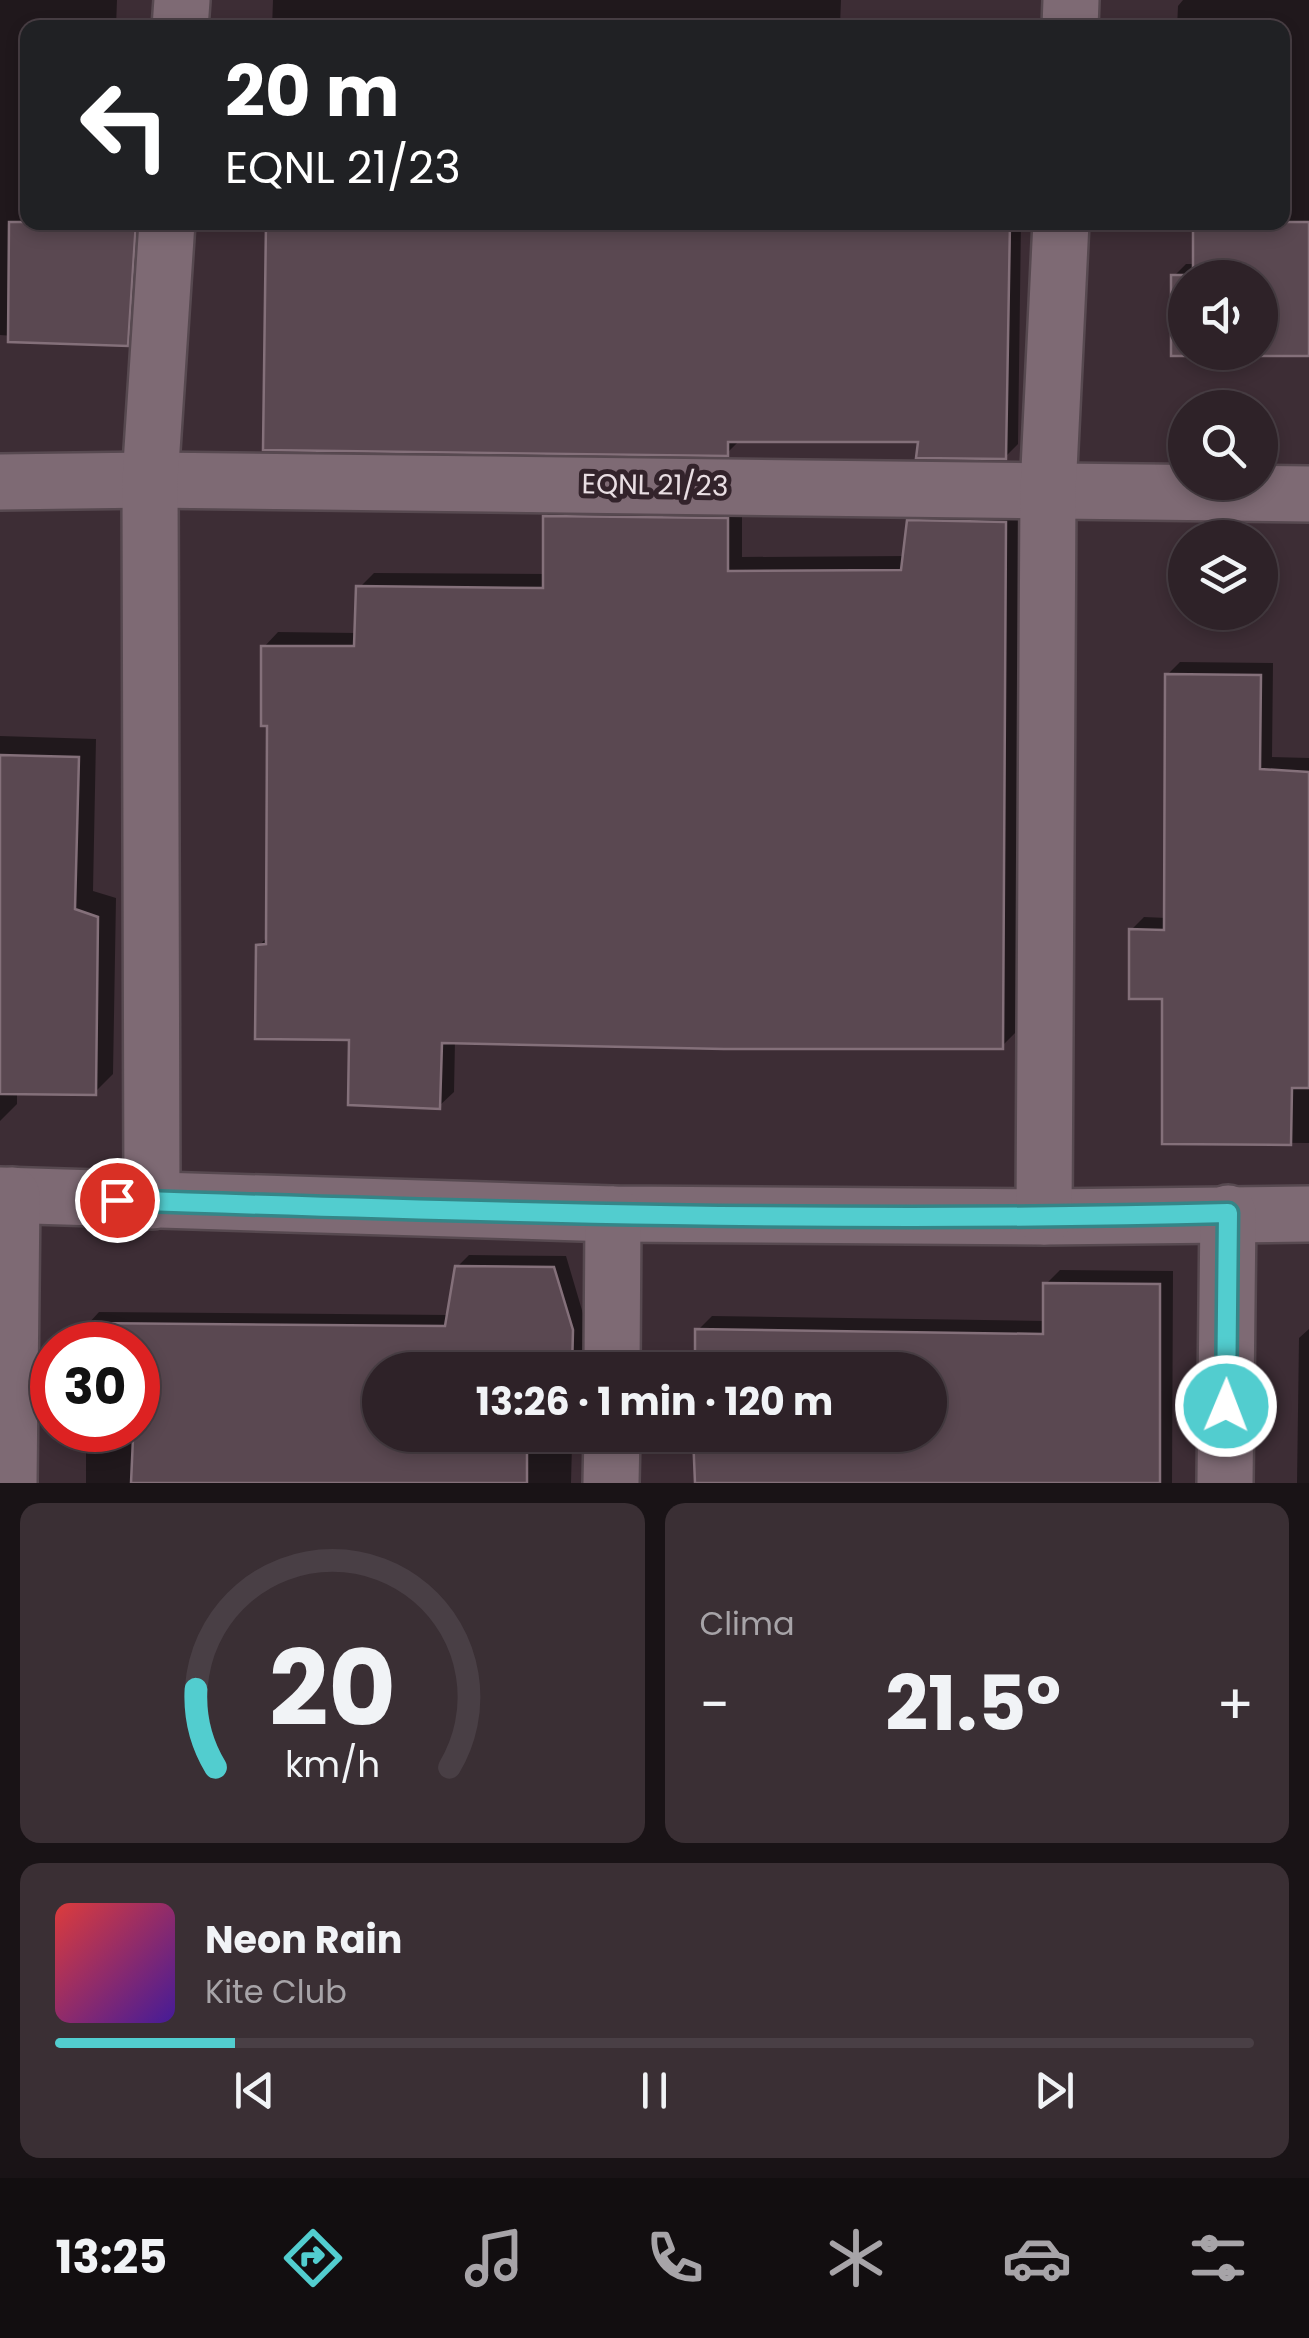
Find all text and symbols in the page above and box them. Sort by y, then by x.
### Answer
text: 20 m [225,42,400,141]
icon: left [60,60,190,190]
text: EQNL 21/23 [225,136,461,199]
map controls [1168,260,1278,630]
button: sound [1168,260,1278,370]
button: search [1168,390,1278,500]
street label: EQNL 21/23 [581,464,729,506]
button: layers [1168,520,1278,630]
pin [75,1158,160,1243]
icon: arrive [90,1173,145,1228]
speed limit sign: 30 [30,1322,160,1452]
position arrow [1174,1354,1278,1458]
text: 13:26 · 1 min · 120 m [476,1375,833,1428]
text: Clima [700,1601,795,1646]
text: 20 [269,1616,396,1761]
text: 21.5° [885,1651,1061,1756]
text: − [700,1666,730,1743]
text: + [1216,1666,1254,1743]
text: km/h [285,1739,380,1790]
text: Neon Rain [205,1913,402,1966]
text: Kite Club [205,1969,347,2014]
icon: previous [227,2063,282,2118]
icon: pause [627,2063,682,2118]
icon: next [1027,2063,1082,2118]
icon: directions [278,2223,348,2293]
icon: music [459,2223,529,2293]
icon: phone [640,2223,710,2293]
icon: climate [821,2223,891,2293]
icon: car [1002,2223,1072,2293]
icon: filters [1183,2223,1253,2293]
text: 13:25 [56,2226,167,2289]

